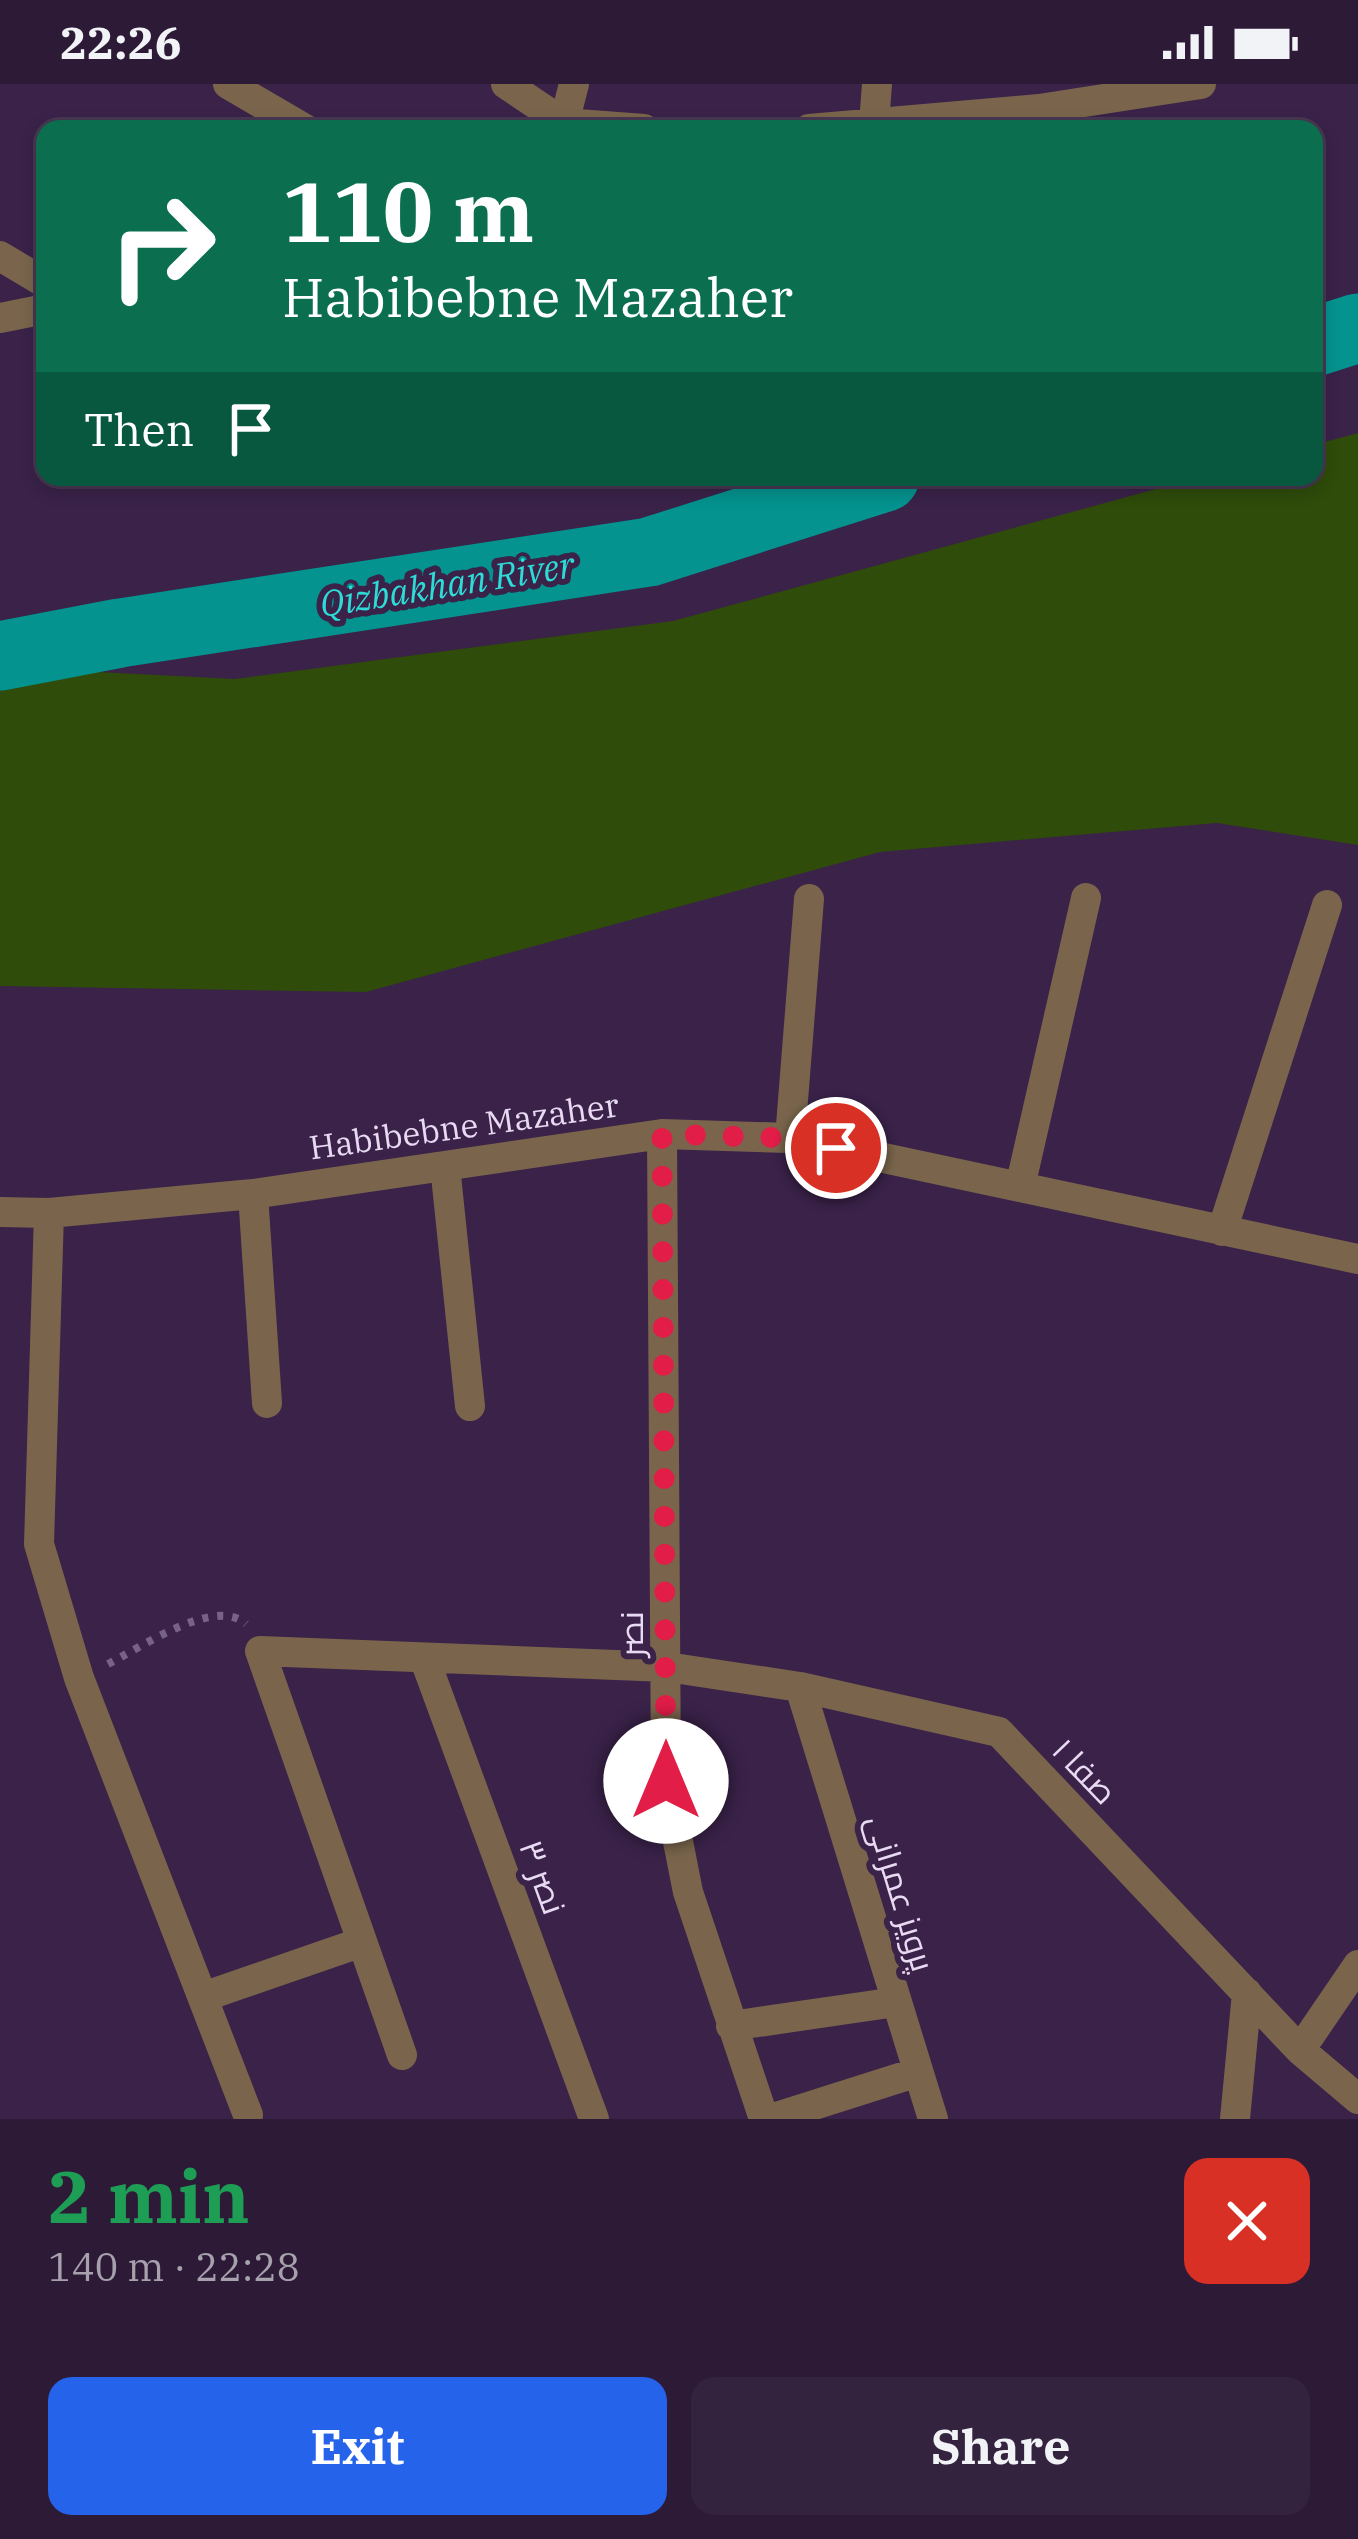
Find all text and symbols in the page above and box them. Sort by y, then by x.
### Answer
text: 22:26 [60,13,182,71]
text: 110 m [282,156,534,265]
icon: right [84,168,240,324]
text: Habibebne Mazaher [282,262,793,332]
icon: arrive [218,396,284,462]
text: Then [84,400,194,458]
water label: Qizbakhan River [316,540,579,627]
street label: Habibebne Mazaher [306,1082,622,1169]
pin [785,1097,887,1199]
icon: arrive [803,1115,869,1181]
street label: نصر [609,1611,652,1659]
position arrow [603,1718,729,1844]
street label: صفا ۱ [1044,1728,1127,1813]
street label: پرویز عمرانی [856,1809,946,1977]
street label: نصر ۳ [510,1834,577,1920]
text: 2 min [48,2149,250,2243]
button: close [1184,2158,1310,2284]
text: 140 m · 22:28 [48,2241,300,2292]
button: Exit [48,2377,667,2515]
button: Share [691,2377,1310,2515]

